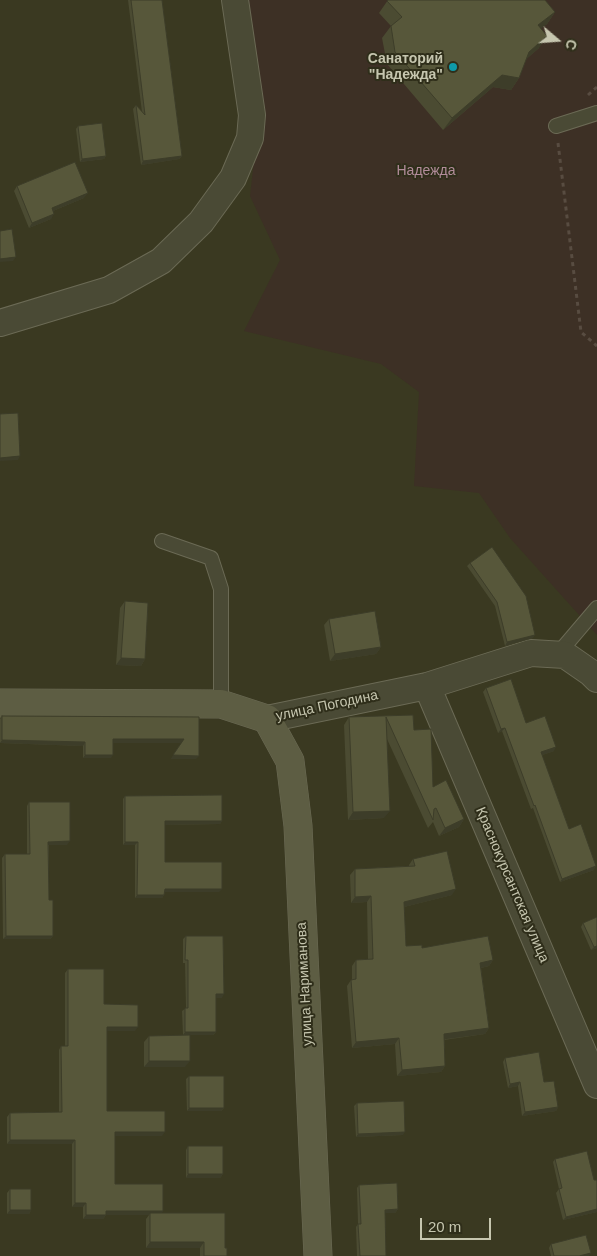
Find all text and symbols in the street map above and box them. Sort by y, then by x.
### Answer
north arrow [532,15,582,65]
text: С [562,37,580,52]
place label: Санаторий "Надежда" [368,51,443,84]
marker: Санаторий "Надежда" [447,61,459,73]
park label: Надежда [396,163,456,179]
street label: улица Погодина [274,687,380,725]
street label: Краснокурсантская улица [472,805,552,965]
street label: улица Нариманова [293,922,317,1046]
scale bar [422,1208,493,1240]
text: 20 m [428,1218,461,1235]

